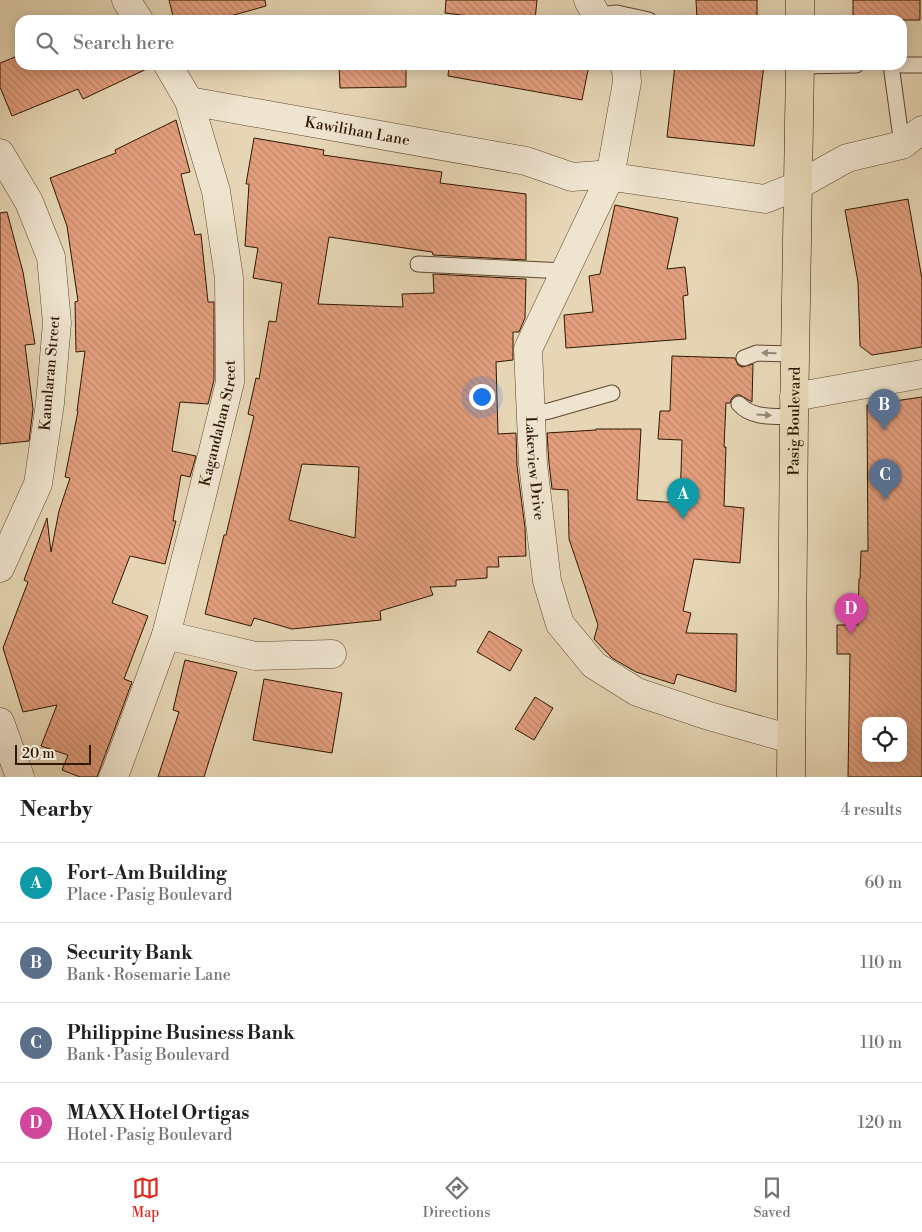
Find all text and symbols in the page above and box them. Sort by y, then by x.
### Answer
search box [15,15,907,70]
icon: search [33,29,61,57]
text: Search here [73,31,174,55]
street label: Kawilihan Lane [303,112,411,150]
street label: Kaunlaran Street [36,314,65,431]
one-way arrow [761,349,777,357]
street label: Kagandahan Street [195,359,240,488]
street label: Pasig Boulevard [784,366,804,476]
your location [469,384,495,410]
pin: B [868,389,900,430]
one-way arrow [757,412,773,420]
street label: Lakeview Drive [521,416,549,521]
pin: C [869,459,901,500]
pin: A [667,478,699,519]
pin: D [835,593,867,634]
map controls [862,717,907,762]
button: locate [862,717,907,762]
scale bar [15,742,91,765]
text: 20 m [22,745,54,763]
text: Nearby [20,797,93,823]
text: 4 results [841,800,902,820]
text: Fort-Am Building [67,861,227,885]
text: A [30,873,42,893]
text: 60 m [864,873,902,893]
text: Place · Pasig Boulevard [67,885,232,905]
text: Security Bank [67,941,193,965]
text: B [30,953,42,973]
text: 110 m [860,953,902,973]
text: Bank · Rosemarie Lane [67,965,231,985]
text: Philippine Business Bank [67,1021,295,1045]
text: C [30,1033,42,1053]
text: 110 m [860,1033,902,1053]
text: Bank · Pasig Boulevard [67,1045,230,1065]
text: MAXX Hotel Ortigas [67,1101,249,1125]
text: D [30,1113,42,1133]
text: 120 m [858,1113,902,1133]
text: Hotel · Pasig Boulevard [67,1125,232,1145]
tab: Map [132,1174,160,1222]
tab: Directions [423,1174,490,1222]
tab: Saved [754,1174,790,1222]

